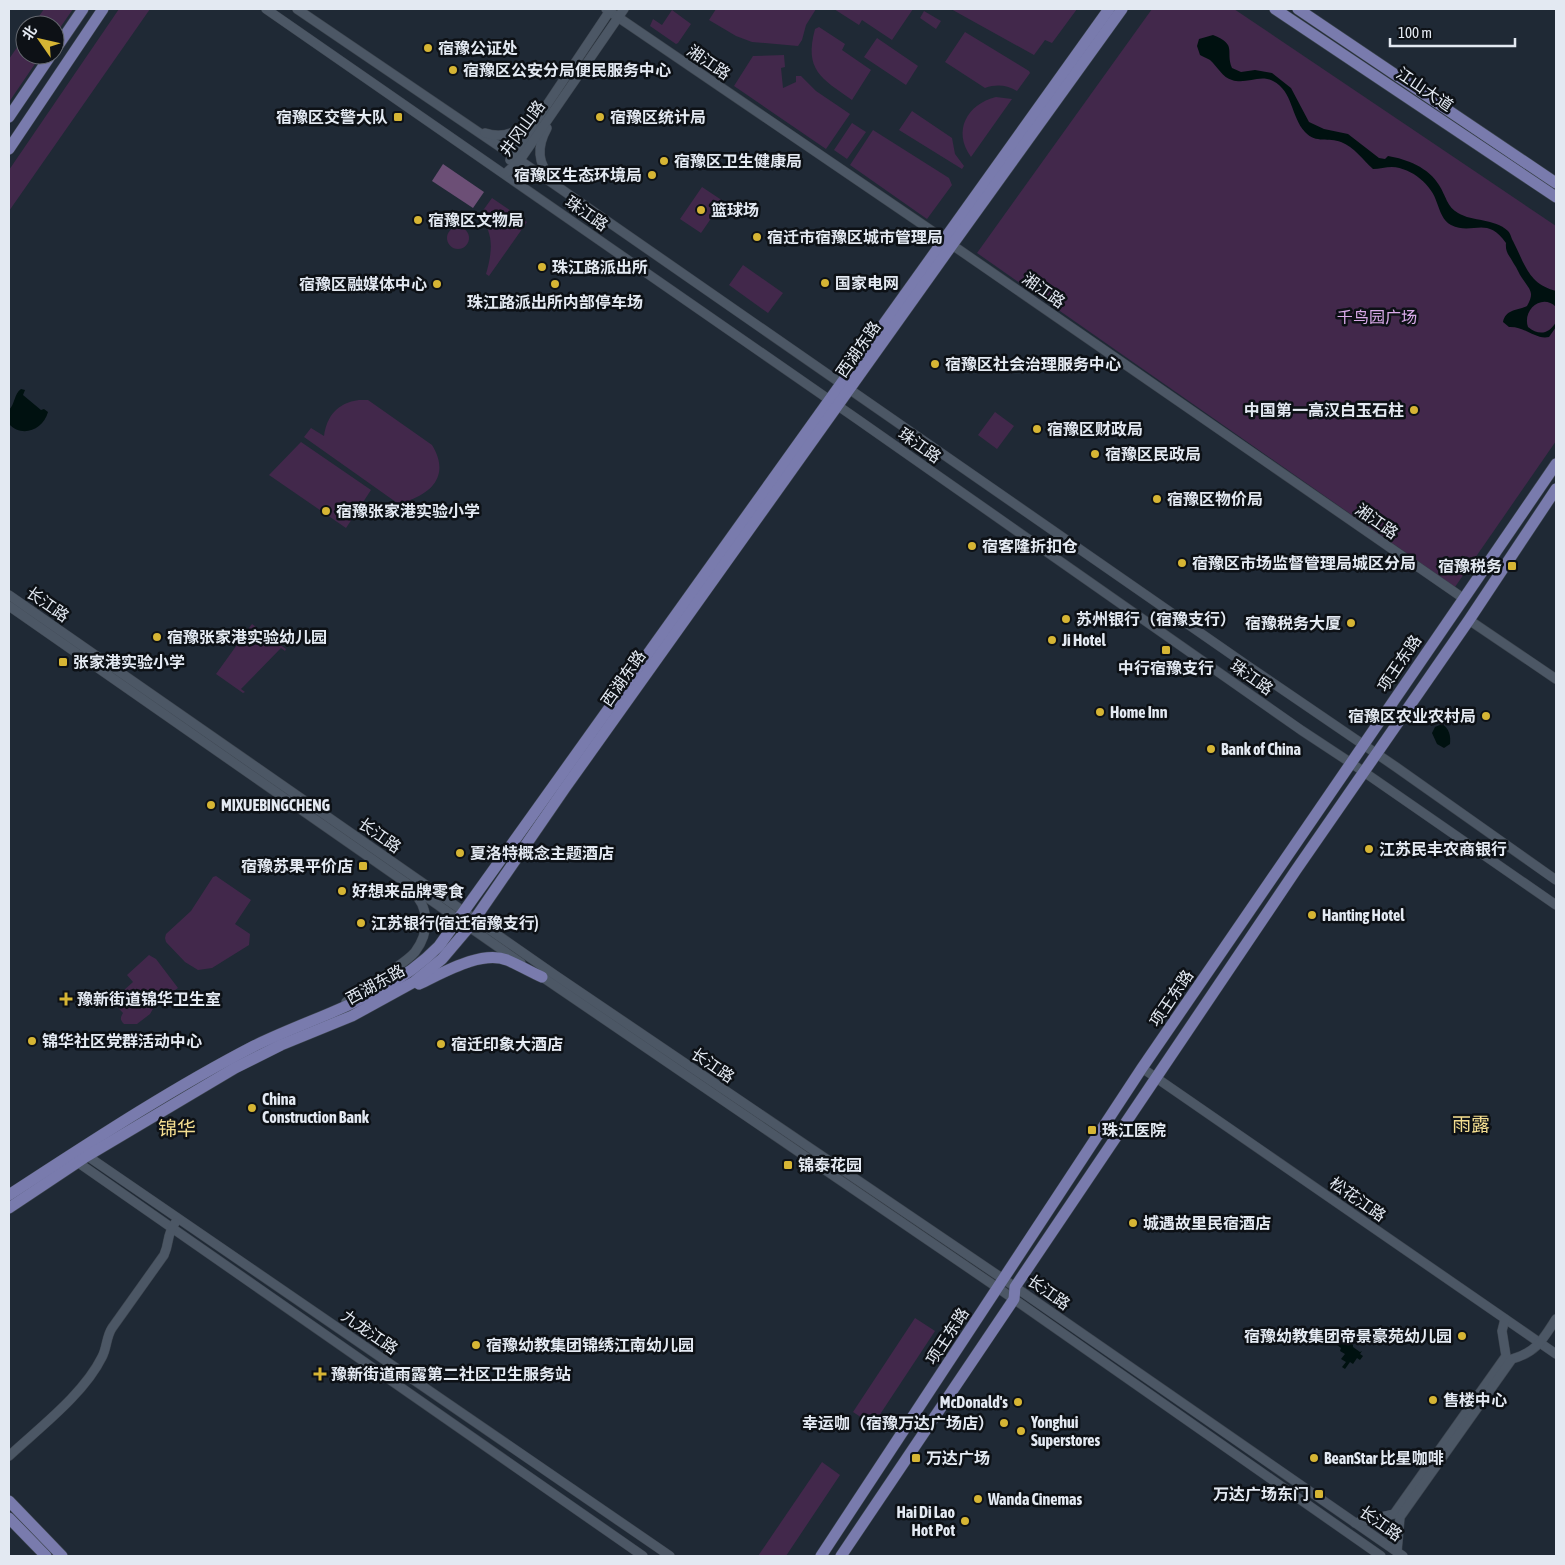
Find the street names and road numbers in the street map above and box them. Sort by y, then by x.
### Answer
street label: 湘江路 [684,41,734,83]
street label: 江山大道 [1393,64,1457,114]
street label: 井冈山路 [496,97,548,159]
street label: 珠江路 [562,192,612,234]
street label: 湘江路 [1019,269,1069,311]
street label: 西湖东路 [832,318,884,380]
street label: 珠江路 [895,424,945,466]
street label: 湘江路 [1352,500,1402,542]
street label: 长江路 [23,583,73,625]
street label: 项王东路 [1374,631,1424,695]
street label: 西湖东路 [597,647,649,709]
street label: 珠江路 [1227,656,1277,698]
street label: 长江路 [355,814,405,856]
street label: 西湖东路 [343,961,407,1007]
street label: 项王东路 [1146,966,1196,1030]
street label: 长江路 [688,1044,738,1086]
street label: 松花江路 [1327,1173,1389,1225]
street label: 长江路 [1024,1271,1074,1313]
street label: 项王东路 [922,1304,972,1368]
street label: 九龙江路 [339,1306,401,1358]
street label: 长江路 [1356,1502,1406,1544]

